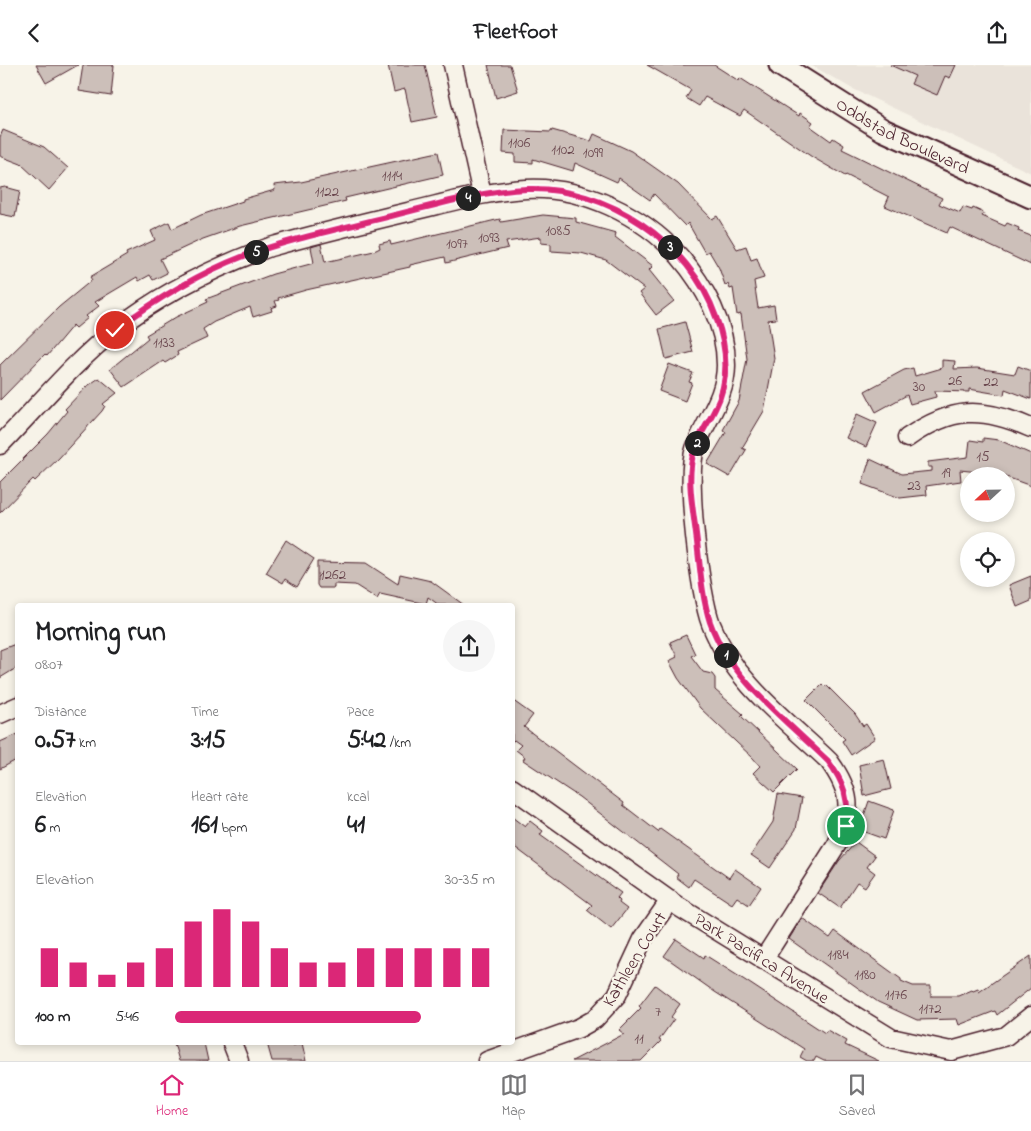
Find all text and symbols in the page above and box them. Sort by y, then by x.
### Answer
text: Fleetfoot [473,17,558,49]
icon: back [20,19,48,47]
icon: share [983,19,1011,47]
street label: Oddstad Boulevard [830,92,973,182]
house number: 1106 [508,132,531,154]
house number: 1102 [551,139,575,161]
house number: 1099 [583,142,604,164]
house number: 1114 [382,165,402,187]
house number: 1122 [315,181,340,203]
pin: 4 [456,185,480,211]
text: 4 [466,188,471,209]
house number: 1085 [545,220,571,242]
house number: 1093 [478,227,500,249]
house number: 1097 [446,233,468,255]
pin: 3 [658,235,682,259]
text: 3 [668,237,673,258]
pin: 5 [244,239,268,265]
text: 5 [252,242,261,263]
pin [94,309,136,351]
icon: check [101,316,129,344]
house number: 1133 [153,332,175,354]
house number: 26 [948,370,962,392]
house number: 22 [984,371,999,393]
house number: 30 [913,376,926,398]
pin: 2 [684,431,710,455]
text: 2 [694,433,701,454]
house number: 15 [976,446,990,468]
house number: 19 [941,462,951,484]
north arrow [960,467,1015,523]
map controls [960,467,1015,587]
house number: 23 [907,475,921,497]
button: locate [960,532,1015,587]
house number: 1262 [320,564,347,586]
text: Morning run [35,613,166,654]
button: share [443,620,495,672]
pin: 1 [714,643,738,667]
text: 1 [724,645,729,666]
text: 08:07 [35,653,63,677]
text: Distance [35,702,87,723]
text: Time [191,702,219,723]
text: Pace [347,702,374,723]
text: 0.57 [35,723,76,759]
text: 3:15 [191,723,226,759]
text: 5:42 [347,723,386,759]
text: km [76,733,96,754]
text: /km [386,733,411,754]
text: Elevation [35,787,86,808]
text: Heart rate [191,787,248,808]
text: kcal [347,787,369,808]
pin [825,805,867,847]
text: 6 [35,808,46,844]
text: 161 [191,808,218,844]
text: 41 [347,808,365,844]
icon: arrive [832,812,860,840]
text: m [46,818,60,839]
text: bpm [218,818,247,839]
text: Elevation [35,868,94,892]
text: 30–35 m [445,868,495,892]
street label: Kathleen Court [597,908,674,1012]
street label: Park Pacifica Avenue [688,908,834,1012]
house number: 1184 [827,944,849,966]
house number: 1180 [854,964,876,986]
house number: 1176 [885,984,908,1006]
house number: 1172 [918,998,942,1020]
house number: 7 [655,1001,661,1023]
text: 100 m [35,1005,70,1029]
text: 5:46 [115,1005,139,1029]
house number: 11 [634,1028,644,1050]
tab: Home [156,1071,188,1122]
tab: Map [500,1071,528,1122]
tab: Saved [839,1071,875,1122]

